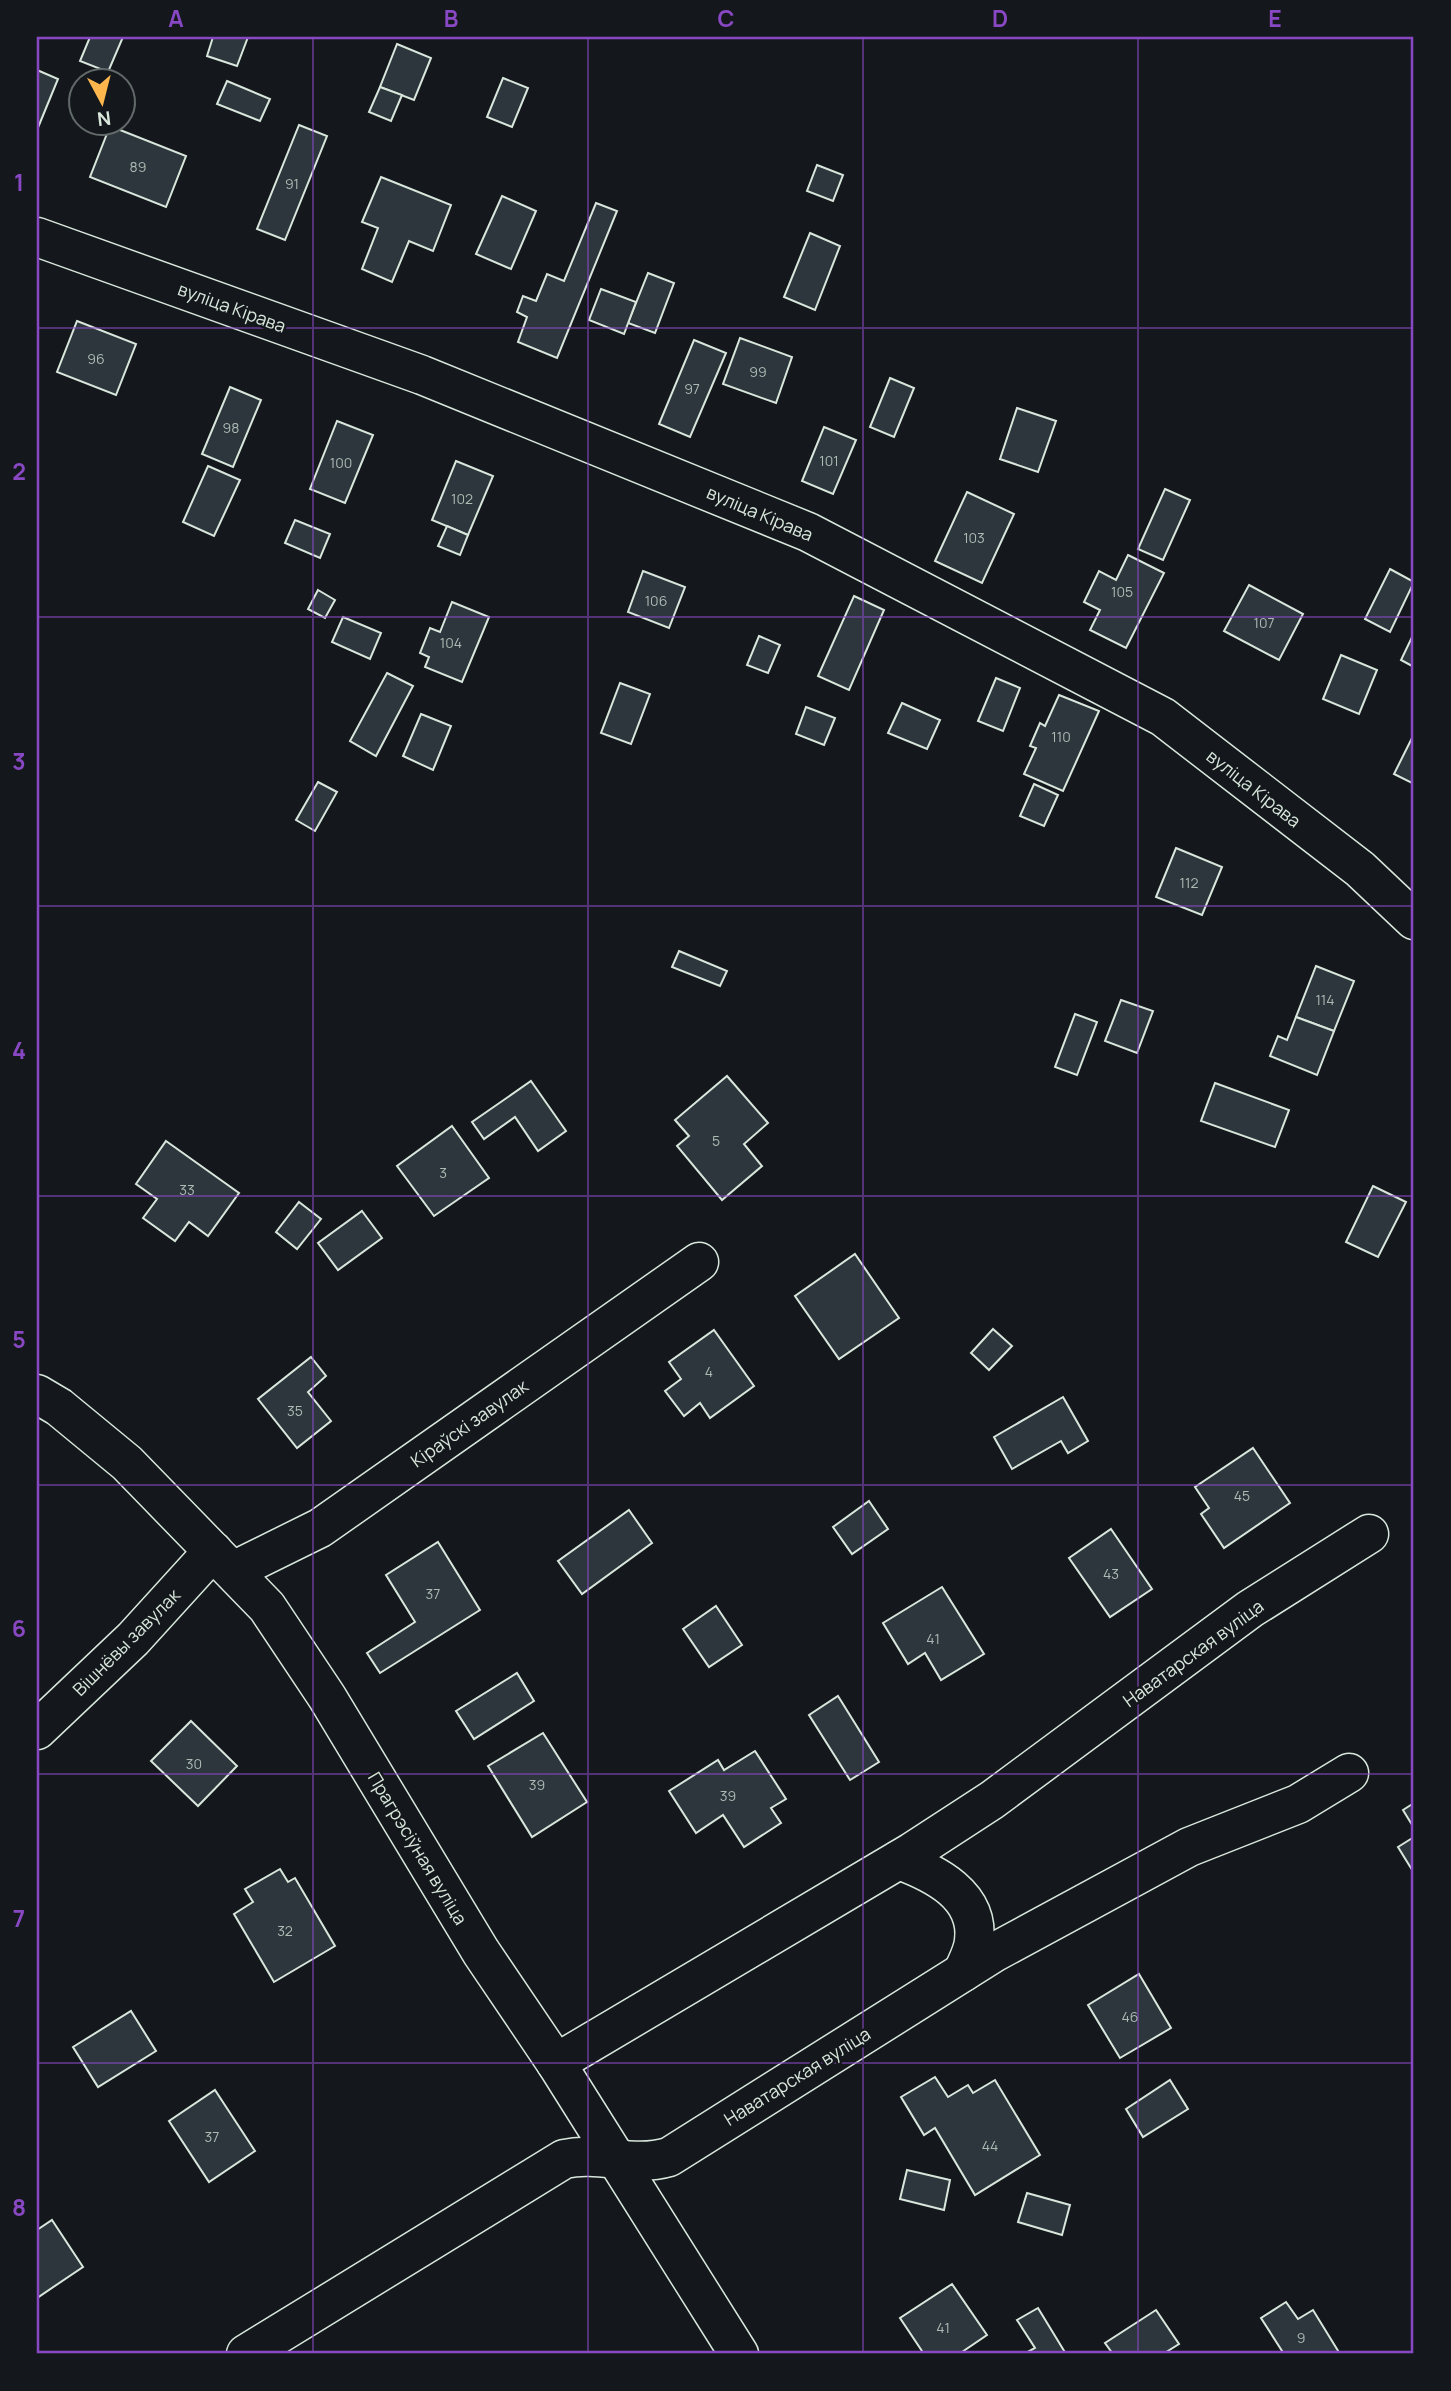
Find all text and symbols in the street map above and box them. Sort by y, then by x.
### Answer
text: A [168,2,184,34]
text: B [444,2,458,34]
text: C [718,2,735,34]
text: D [992,2,1008,34]
text: E [1268,2,1282,34]
north arrow [66,66,136,136]
text: N [96,105,112,133]
house number: 89 [130,157,146,176]
text: 1 [14,166,24,198]
house number: 91 [285,174,299,193]
street label: вуліца Кірава [175,276,289,338]
house number: 96 [87,349,105,368]
house number: 99 [749,362,767,381]
house number: 97 [684,379,700,398]
house number: 98 [223,418,239,437]
house number: 101 [819,451,839,470]
house number: 100 [330,453,352,472]
text: 2 [12,455,26,487]
street label: вуліца Кірава [703,480,817,546]
house number: 102 [451,489,473,508]
house number: 103 [963,528,985,547]
house number: 105 [1111,582,1133,601]
house number: 106 [645,591,667,610]
house number: 107 [1253,613,1275,632]
house number: 104 [440,633,462,652]
house number: 110 [1051,727,1071,746]
street label: вуліца Кірава [1202,744,1306,832]
text: 3 [12,745,26,777]
house number: 112 [1180,873,1198,892]
house number: 114 [1315,990,1335,1009]
text: 4 [12,1034,26,1066]
house number: 5 [712,1131,720,1150]
house number: 3 [439,1163,447,1182]
house number: 33 [179,1180,195,1199]
text: 5 [12,1323,26,1355]
house number: 4 [705,1362,713,1381]
street label: Кіраўскі завулак [406,1373,533,1472]
house number: 35 [287,1401,303,1420]
house number: 45 [1234,1486,1250,1505]
house number: 43 [1103,1564,1119,1583]
street label: Вішнёвы завулак [67,1582,186,1701]
house number: 37 [426,1584,440,1603]
street label: Наватарская вуліца [1118,1594,1268,1712]
text: 6 [12,1612,26,1644]
house number: 41 [926,1629,940,1648]
house number: 30 [186,1754,202,1773]
street label: Прагрэсіўная вуліца [363,1767,473,1929]
house number: 39 [529,1775,545,1794]
house number: 39 [720,1786,736,1805]
text: 7 [13,1902,25,1934]
house number: 32 [277,1921,293,1940]
house number: 46 [1122,2007,1138,2026]
street label: Наватарская вуліца [719,2021,875,2131]
house number: 37 [205,2127,219,2146]
house number: 44 [982,2136,998,2155]
text: 8 [12,2191,26,2223]
house number: 41 [936,2318,950,2337]
house number: 9 [1297,2328,1305,2347]

